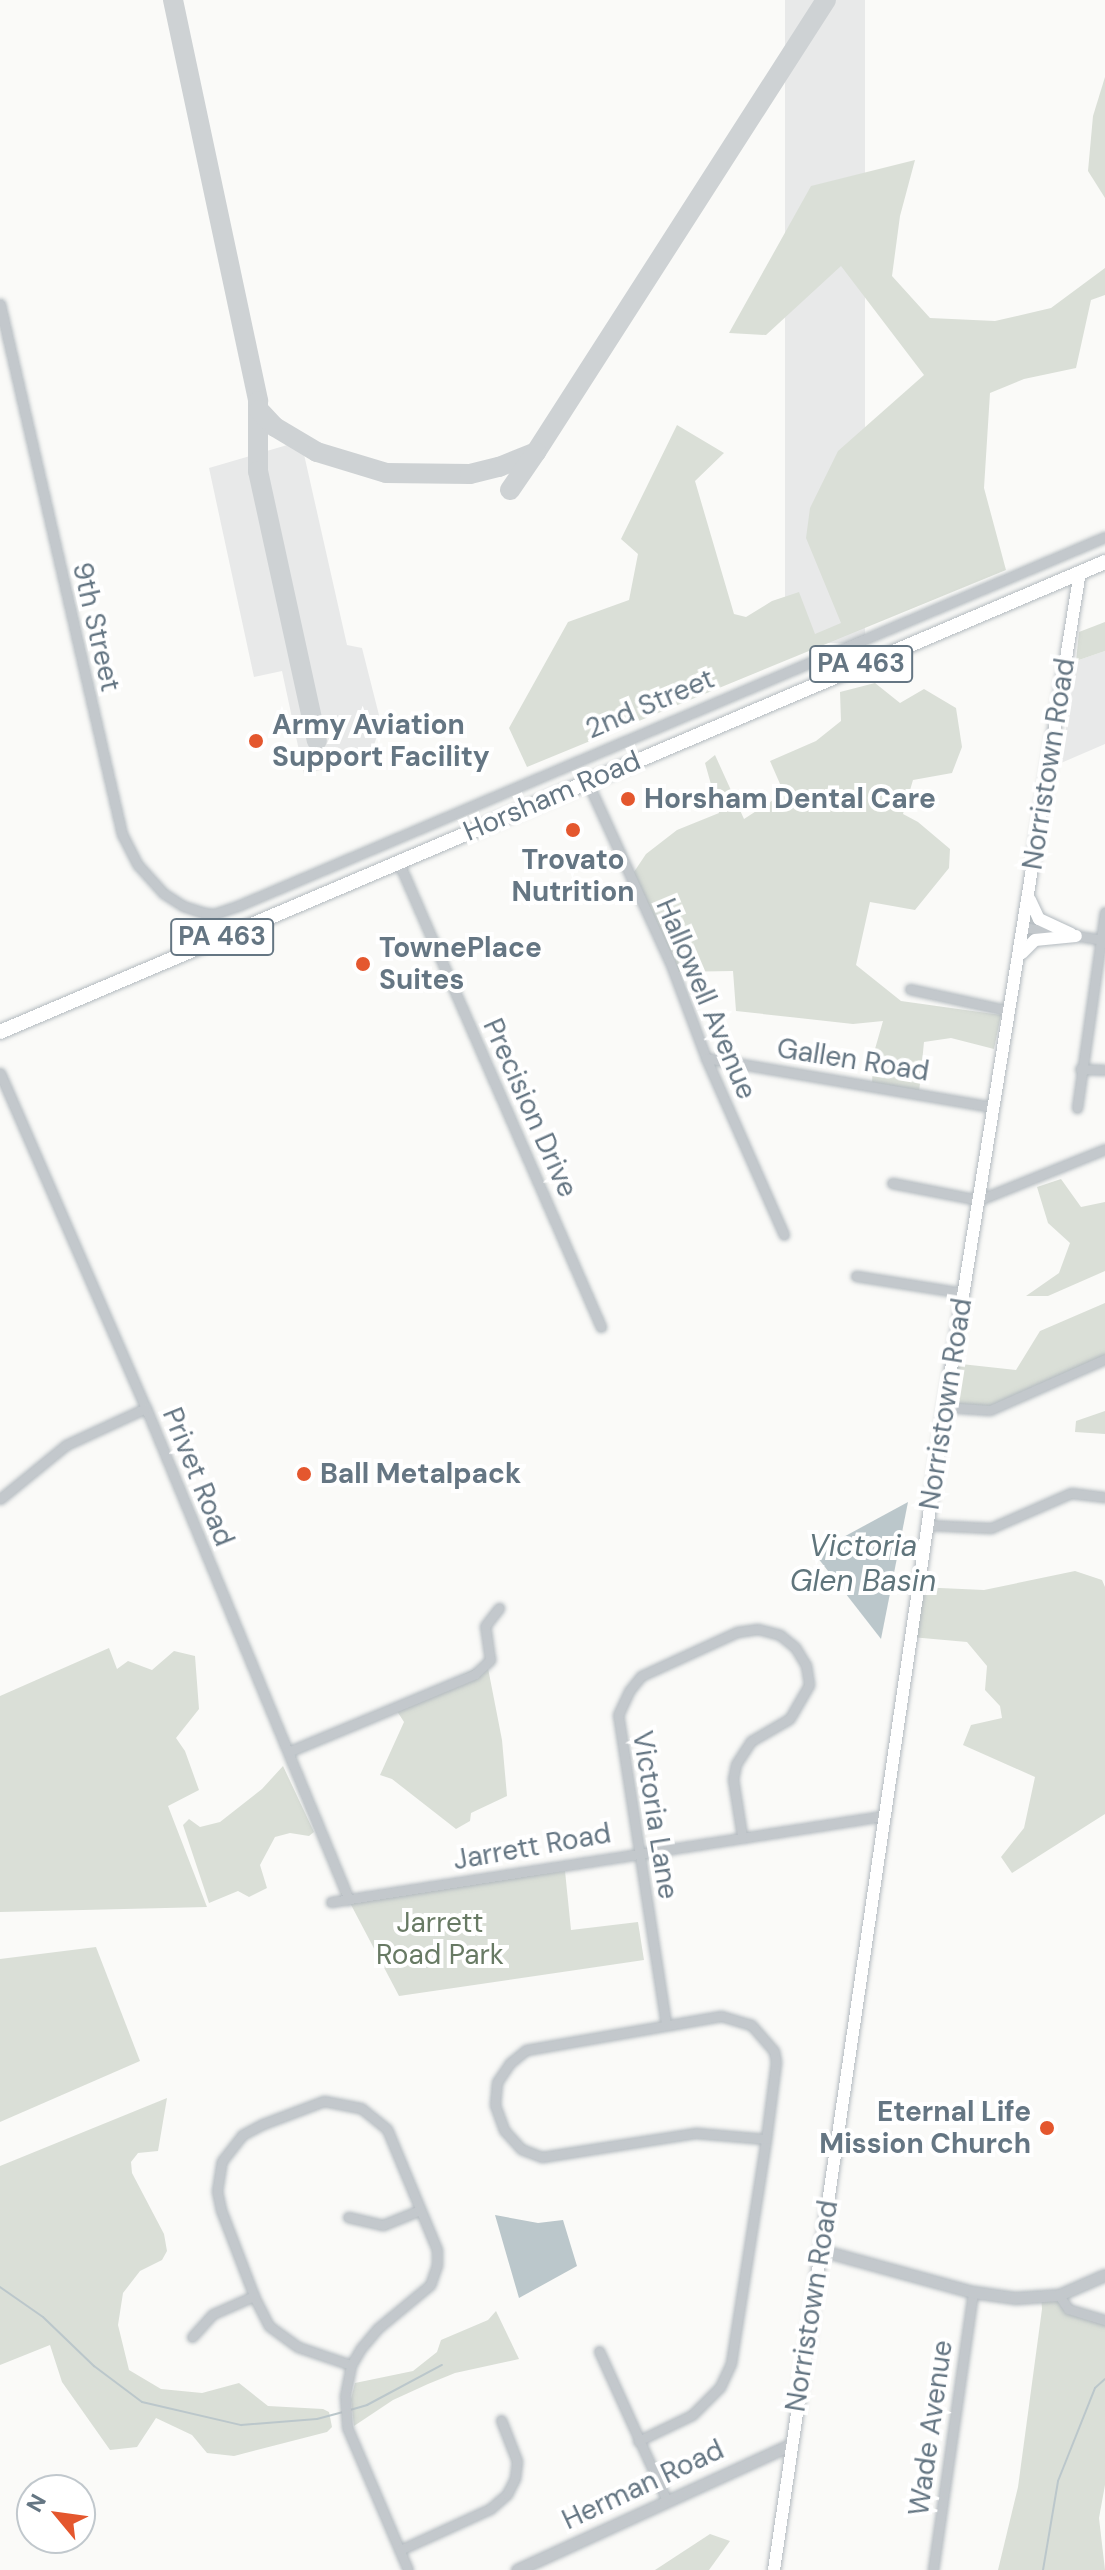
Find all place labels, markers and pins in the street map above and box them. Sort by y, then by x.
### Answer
place label: Army Aviation Support Facility [272,708,490,774]
marker: Army Aviation Support Facility [247,732,265,750]
place label: Horsham Dental Care [644,782,936,816]
marker: Horsham Dental Care [619,790,637,808]
marker: Trovato Nutrition [564,821,582,839]
place label: Trovato Nutrition [511,843,635,909]
place label: TownePlace Suites [379,931,542,997]
marker: TownePlace Suites [354,955,372,973]
place label: Ball Metalpack [320,1457,521,1491]
marker: Ball Metalpack [295,1465,313,1483]
place label: Eternal Life Mission Church [819,2095,1031,2161]
marker: Eternal Life Mission Church [1038,2119,1056,2137]

